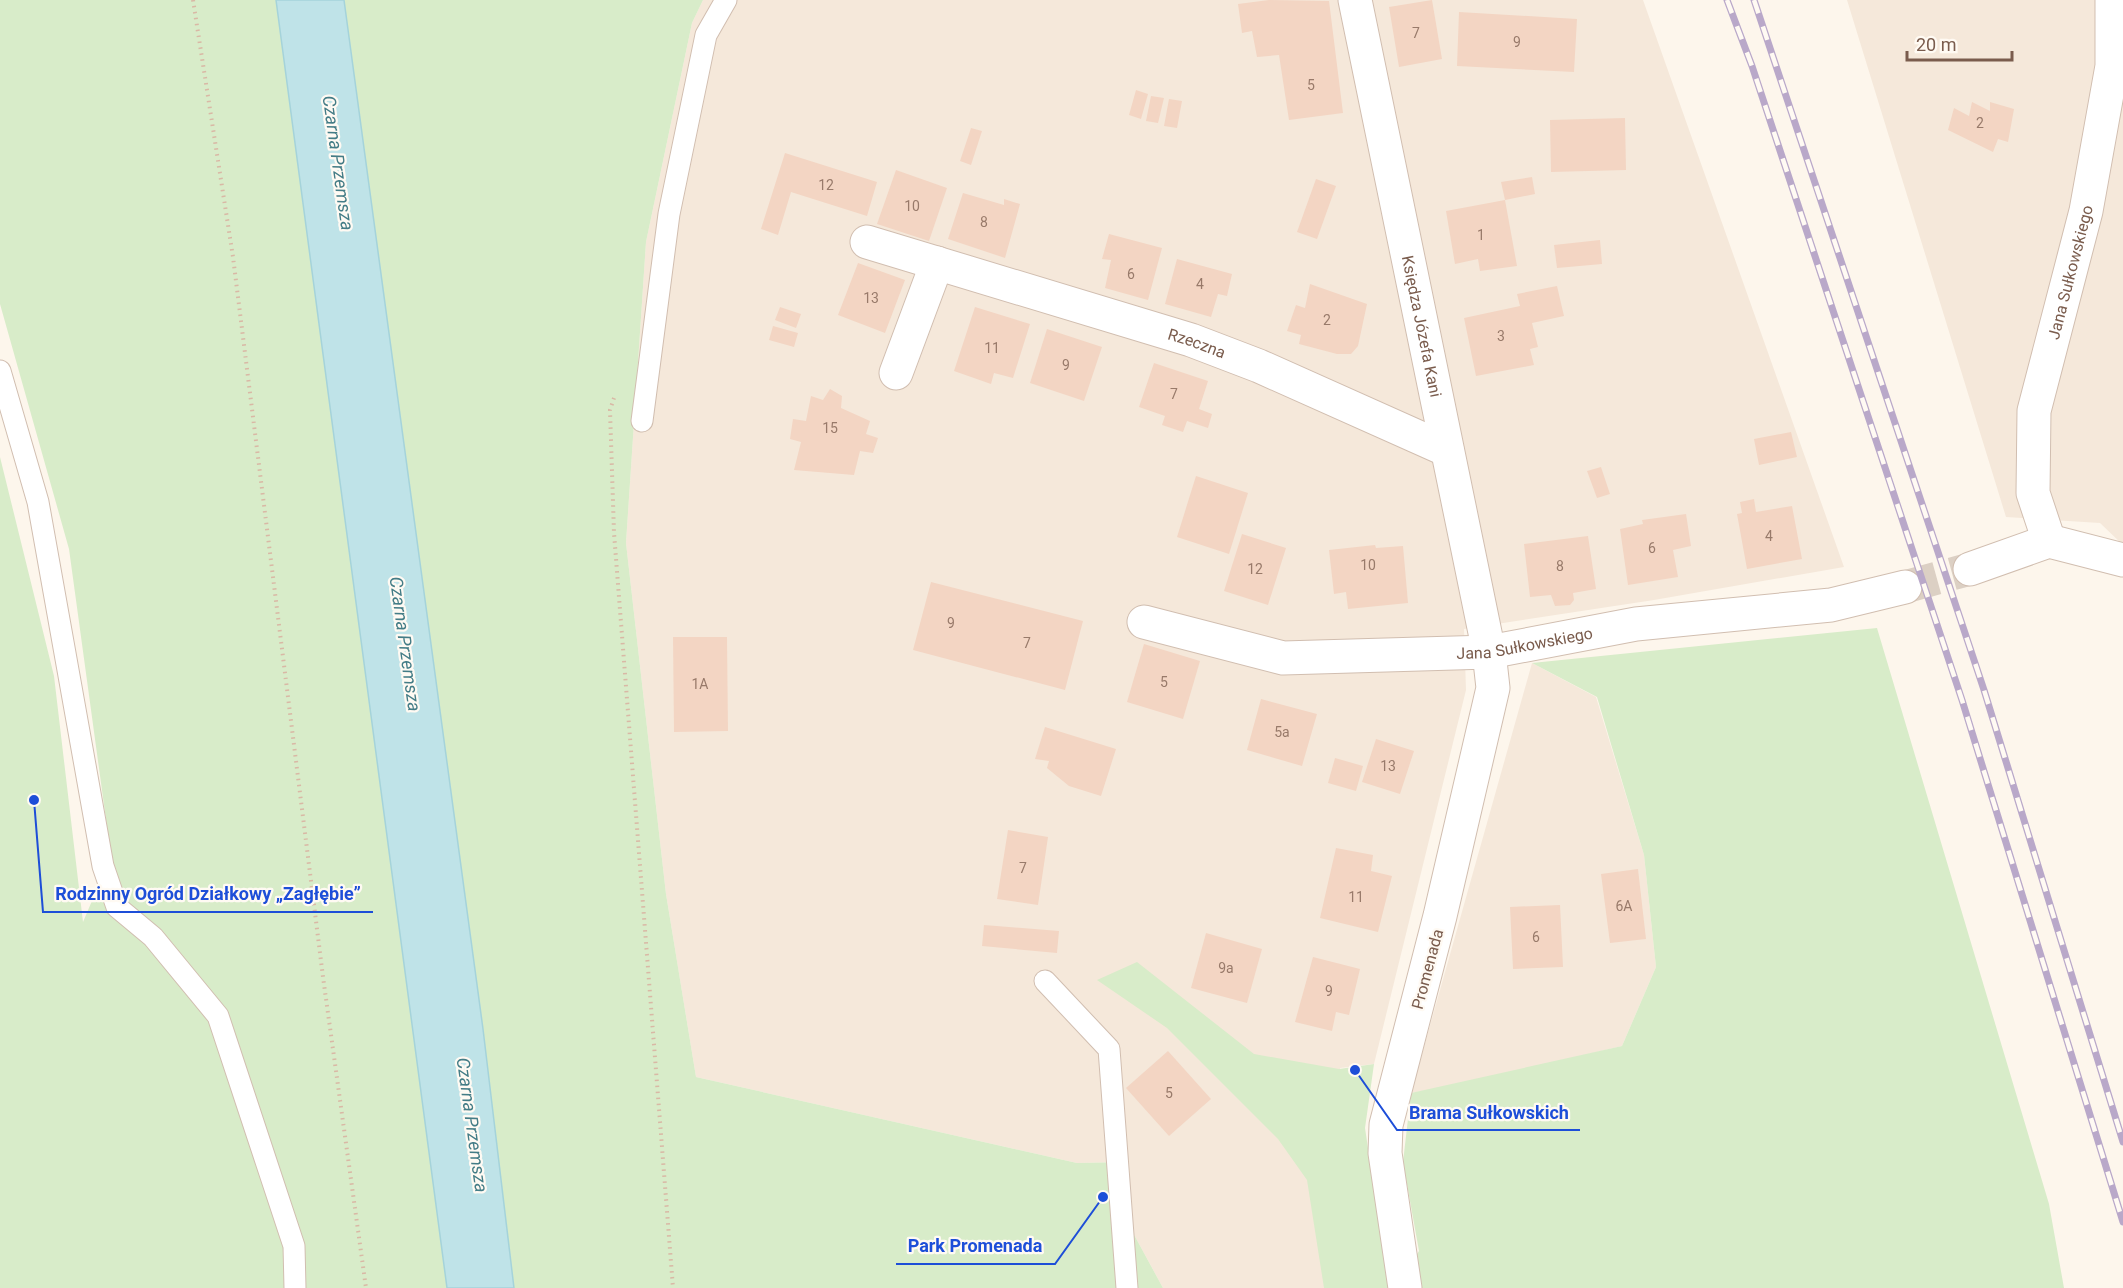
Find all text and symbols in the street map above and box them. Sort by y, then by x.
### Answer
scale bar [1907,24,2012,62]
house number: 7 [1412,25,1420,41]
house number: 9 [1513,34,1521,50]
text: 20 m [1916,34,1956,55]
house number: 5 [1307,77,1315,93]
water label: Czarna Przemsza [319,94,358,232]
house number: 2 [1976,115,1984,131]
house number: 12 [818,177,834,193]
house number: 10 [904,198,920,214]
street label: Jana Sułkowskiego [2044,204,2097,341]
house number: 8 [980,214,988,230]
house number: 1 [1477,227,1485,243]
street label: Księdza Józefa Kani [1398,254,1445,399]
house number: 6 [1127,266,1135,282]
house number: 4 [1196,276,1204,292]
house number: 13 [863,290,879,306]
house number: 2 [1323,312,1331,328]
street label: Rzeczna [1166,325,1228,362]
house number: 3 [1497,328,1505,344]
house number: 11 [984,340,1000,356]
house number: 9 [1062,357,1070,373]
house number: 7 [1170,386,1178,402]
house number: 15 [822,420,838,436]
house number: 4 [1765,528,1773,544]
house number: 6 [1648,540,1656,556]
house number: 10 [1360,557,1376,573]
house number: 8 [1556,558,1564,574]
house number: 12 [1247,561,1263,577]
water label: Czarna Przemsza [386,575,425,713]
house number: 9 [947,615,955,631]
street label: Jana Sułkowskiego [1456,623,1594,663]
house number: 7 [1023,635,1031,651]
house number: 5 [1160,674,1168,690]
house number: 1A [691,676,709,692]
house number: 5a [1274,724,1290,740]
house number: 13 [1380,758,1396,774]
house number: 7 [1019,860,1027,876]
callout: Rodzinny Ogród Działkowy „Zagłębie” [43,876,373,912]
text: Rodzinny Ogród Działkowy „Zagłębie” [55,883,361,904]
house number: 11 [1348,889,1364,905]
house number: 6A [1615,898,1633,914]
street label: Promenada [1408,927,1447,1011]
house number: 6 [1532,929,1540,945]
house number: 9a [1218,960,1234,976]
house number: 9 [1325,983,1333,999]
water label: Czarna Przemsza [453,1056,492,1194]
house number: 5 [1165,1085,1173,1101]
callout: Brama Sułkowskich [1397,1094,1580,1130]
text: Brama Sułkowskich [1409,1102,1569,1123]
callout: Park Promenada [896,1228,1055,1264]
text: Park Promenada [908,1235,1043,1256]

